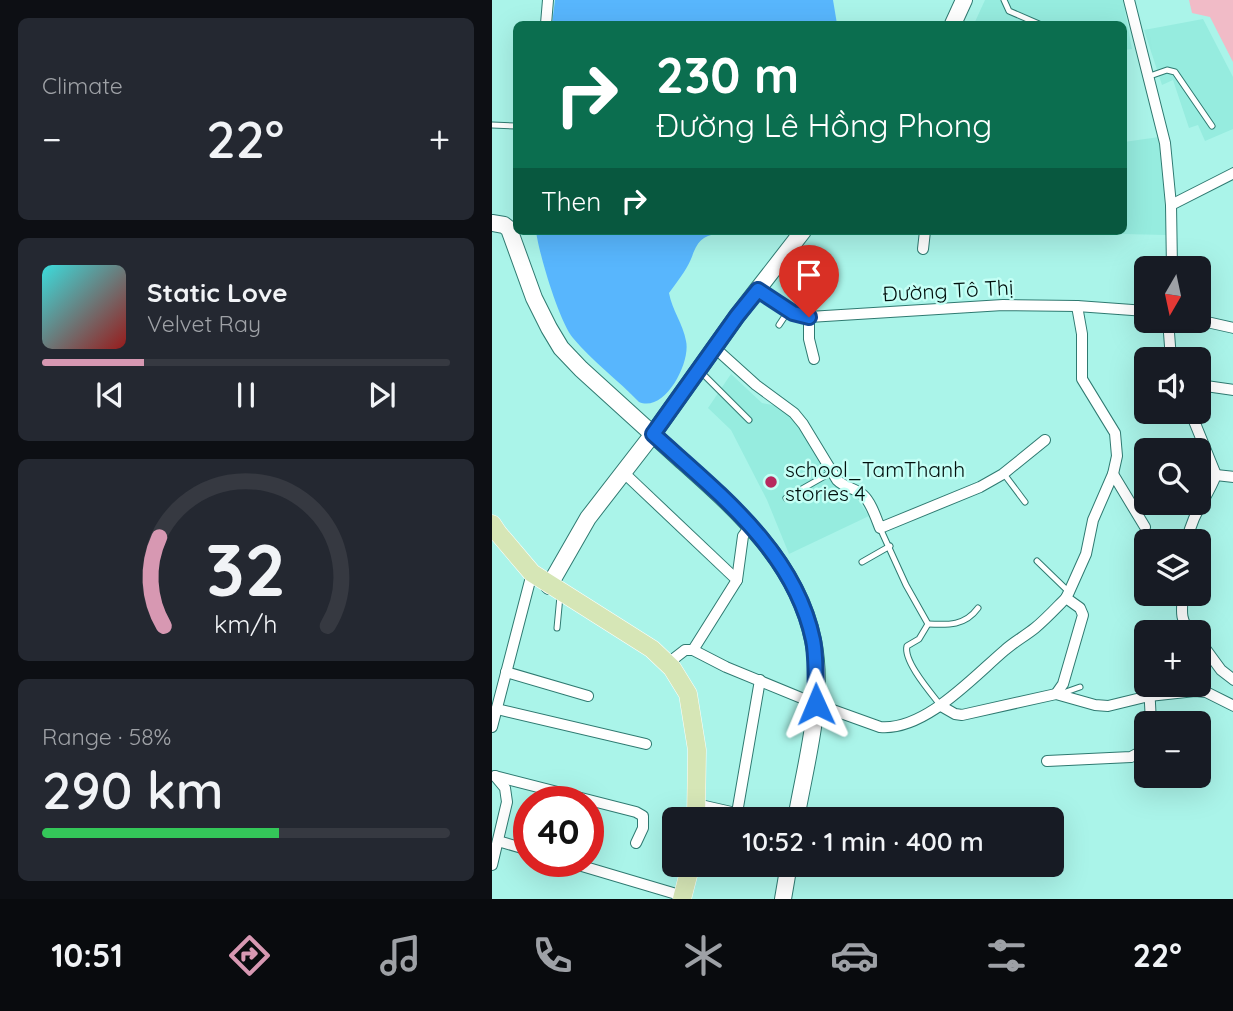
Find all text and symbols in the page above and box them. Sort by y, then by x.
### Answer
text: 230 m [656,44,799,105]
icon: right [541,49,632,140]
text: Climate [42,71,123,100]
text: Đường Lê Hồng Phong [656,105,992,145]
text: 22° [206,106,284,171]
text: − [42,115,62,163]
text: + [429,115,450,163]
icon: right [615,182,653,220]
text: Then [541,185,601,218]
pin [779,245,839,317]
icon: arrive [790,256,828,294]
north arrow [1134,256,1211,332]
map controls [1134,256,1211,788]
street label: Đường Tô Thị [882,274,1014,306]
text: Static Love [147,276,288,309]
text: Velvet Ray [147,309,261,338]
button: sound [1134,347,1211,424]
icon: previous [91,376,129,414]
icon: pause [227,376,265,414]
icon: next [363,376,401,414]
button: search [1134,438,1211,515]
place label: school_TamThanh stories 4 [785,456,965,506]
marker: school_TamThanh stories 4 [763,474,779,490]
text: 32 [206,523,286,614]
button: layers [1134,529,1211,606]
text: km/h [214,607,278,638]
button: + [1134,620,1211,697]
position arrow [779,667,853,741]
button: − [1134,711,1211,788]
text: Range · 58% [42,722,171,751]
text: 290 km [42,757,224,822]
speed limit sign: 40 [513,786,604,877]
text: 10:52 · 1 min · 400 m [742,825,984,858]
icon: directions [225,931,274,980]
icon: music [376,931,425,980]
icon: phone [528,931,577,980]
icon: climate [679,931,728,980]
icon: car [830,931,879,980]
icon: filters [982,931,1031,980]
text: 10:51 [51,935,123,975]
text: 22° [1133,935,1182,975]

